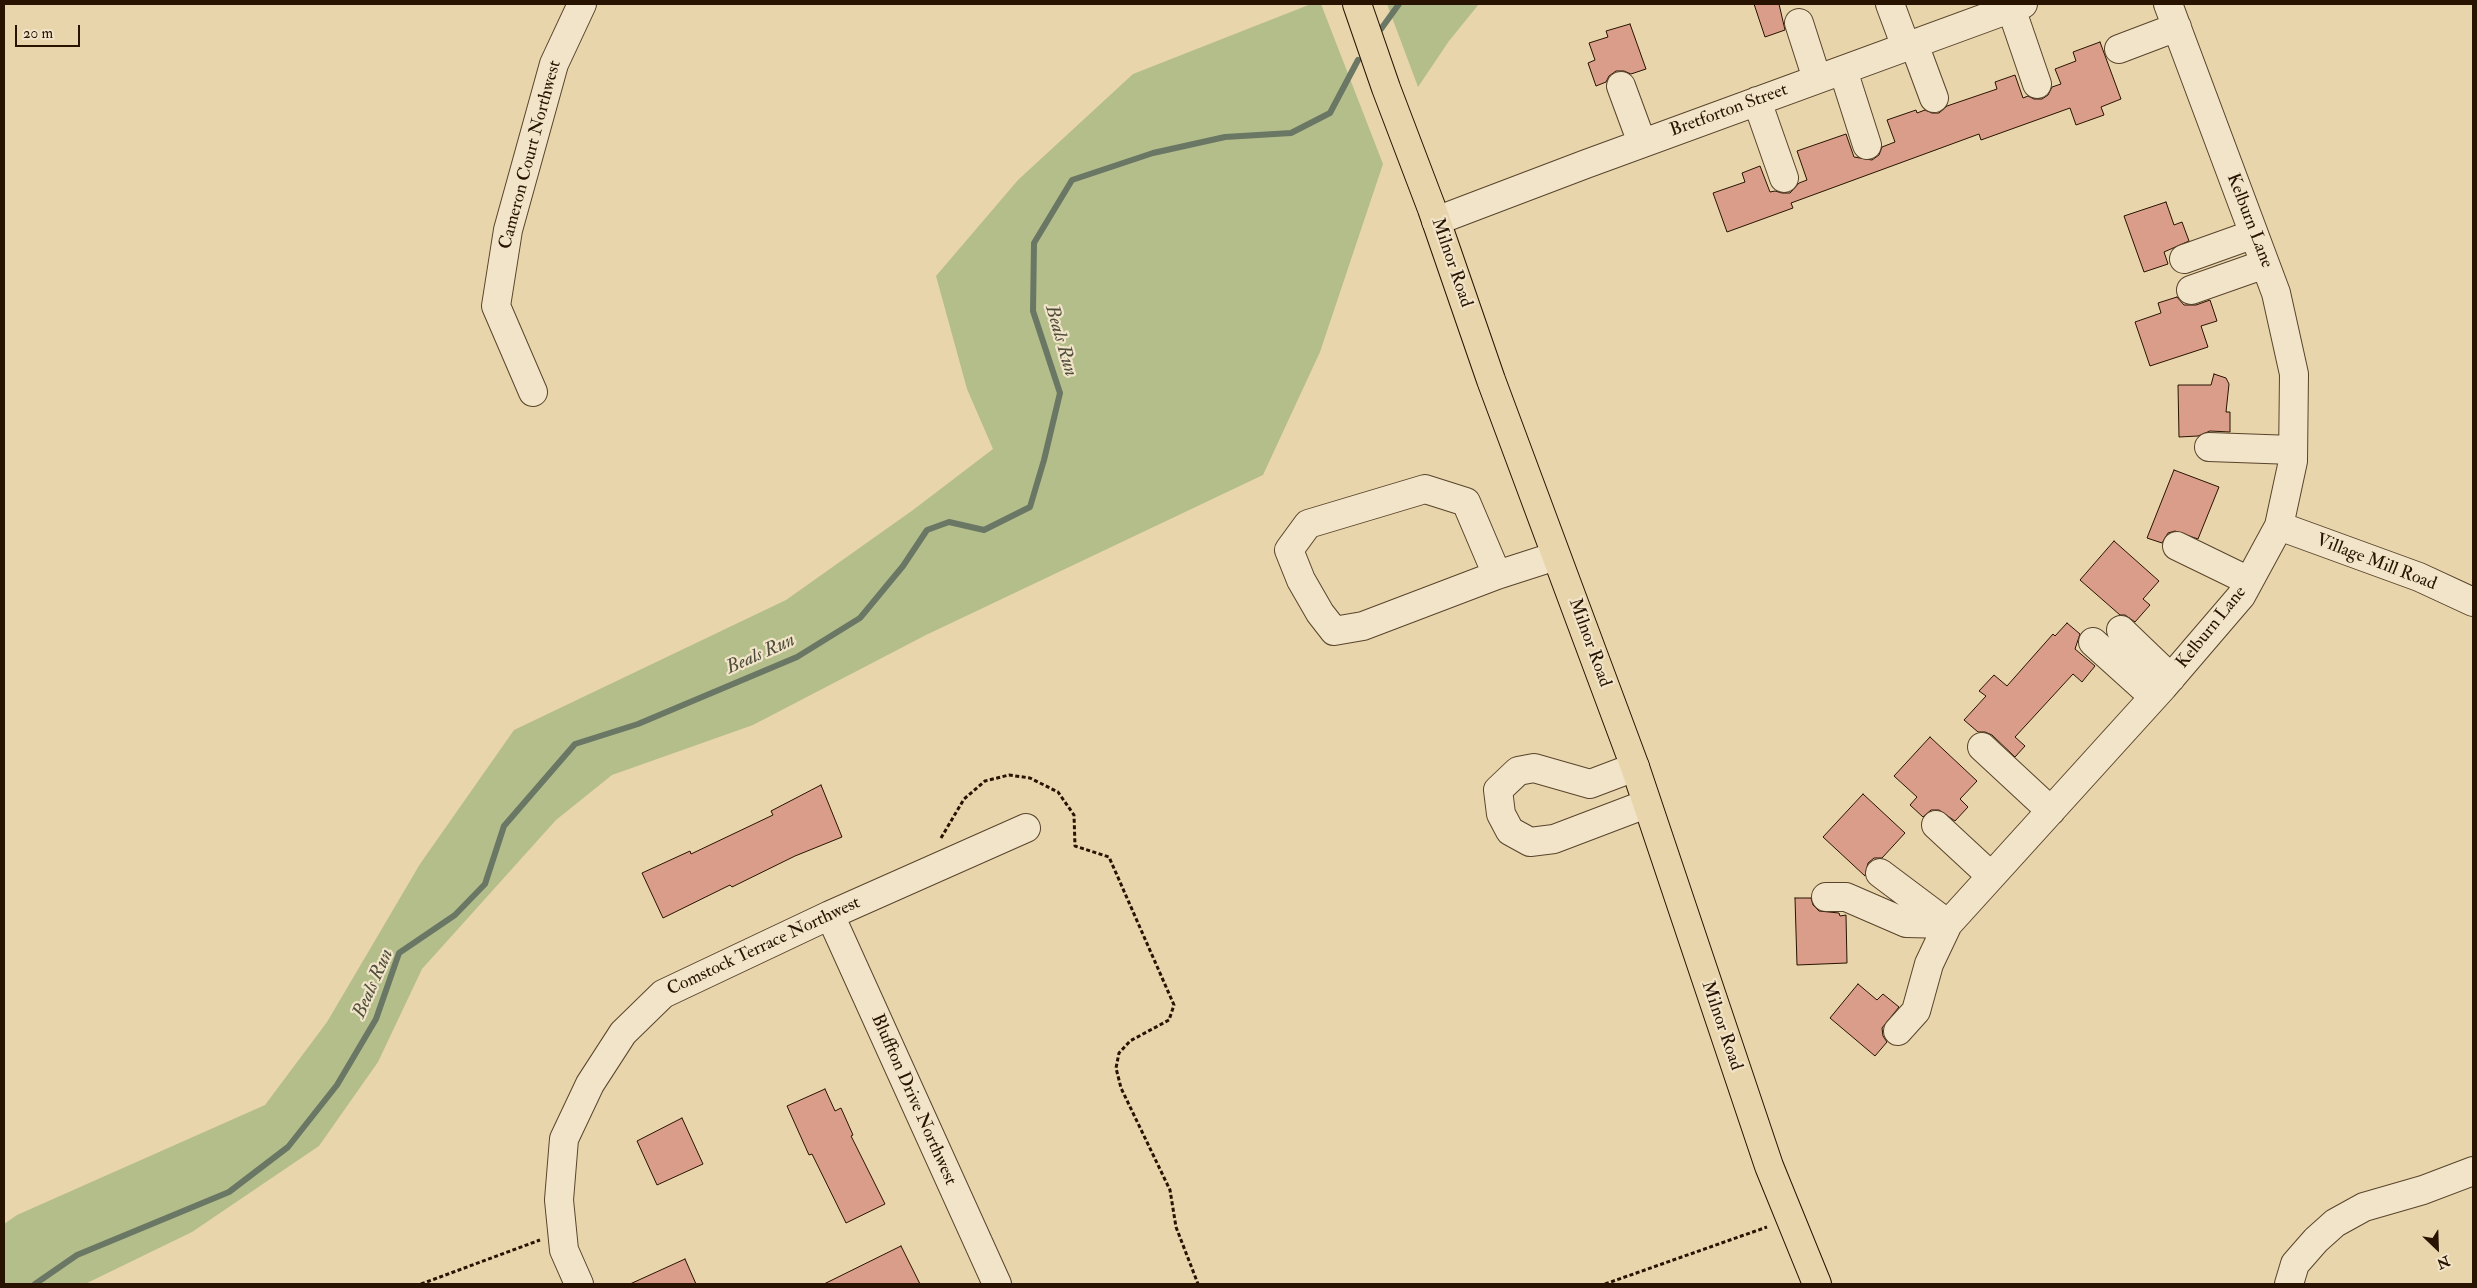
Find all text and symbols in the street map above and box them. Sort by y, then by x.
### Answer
scale bar [18,15,82,47]
text: 20 m [23,24,53,43]
street label: Cameron Court Northwest [495,58,567,252]
street label: Bretforton Street [1667,80,1791,142]
street label: Kelburn Lane [2221,171,2277,271]
street label: Milnor Road [1426,216,1476,310]
water label: Beals Run [1039,303,1081,379]
street label: Village Mill Road [2313,530,2439,596]
street label: Kelburn Lane [2172,583,2252,673]
street label: Milnor Road [1563,596,1615,690]
water label: Beals Run [723,630,799,680]
street label: Comstock Terrace Northwest [664,893,864,1001]
water label: Beals Run [349,946,399,1022]
street label: Milnor Road [1696,979,1746,1073]
street label: Bluffton Drive Northwest [866,1011,960,1189]
north arrow [2412,1223,2462,1273]
text: N [2434,1252,2453,1272]

